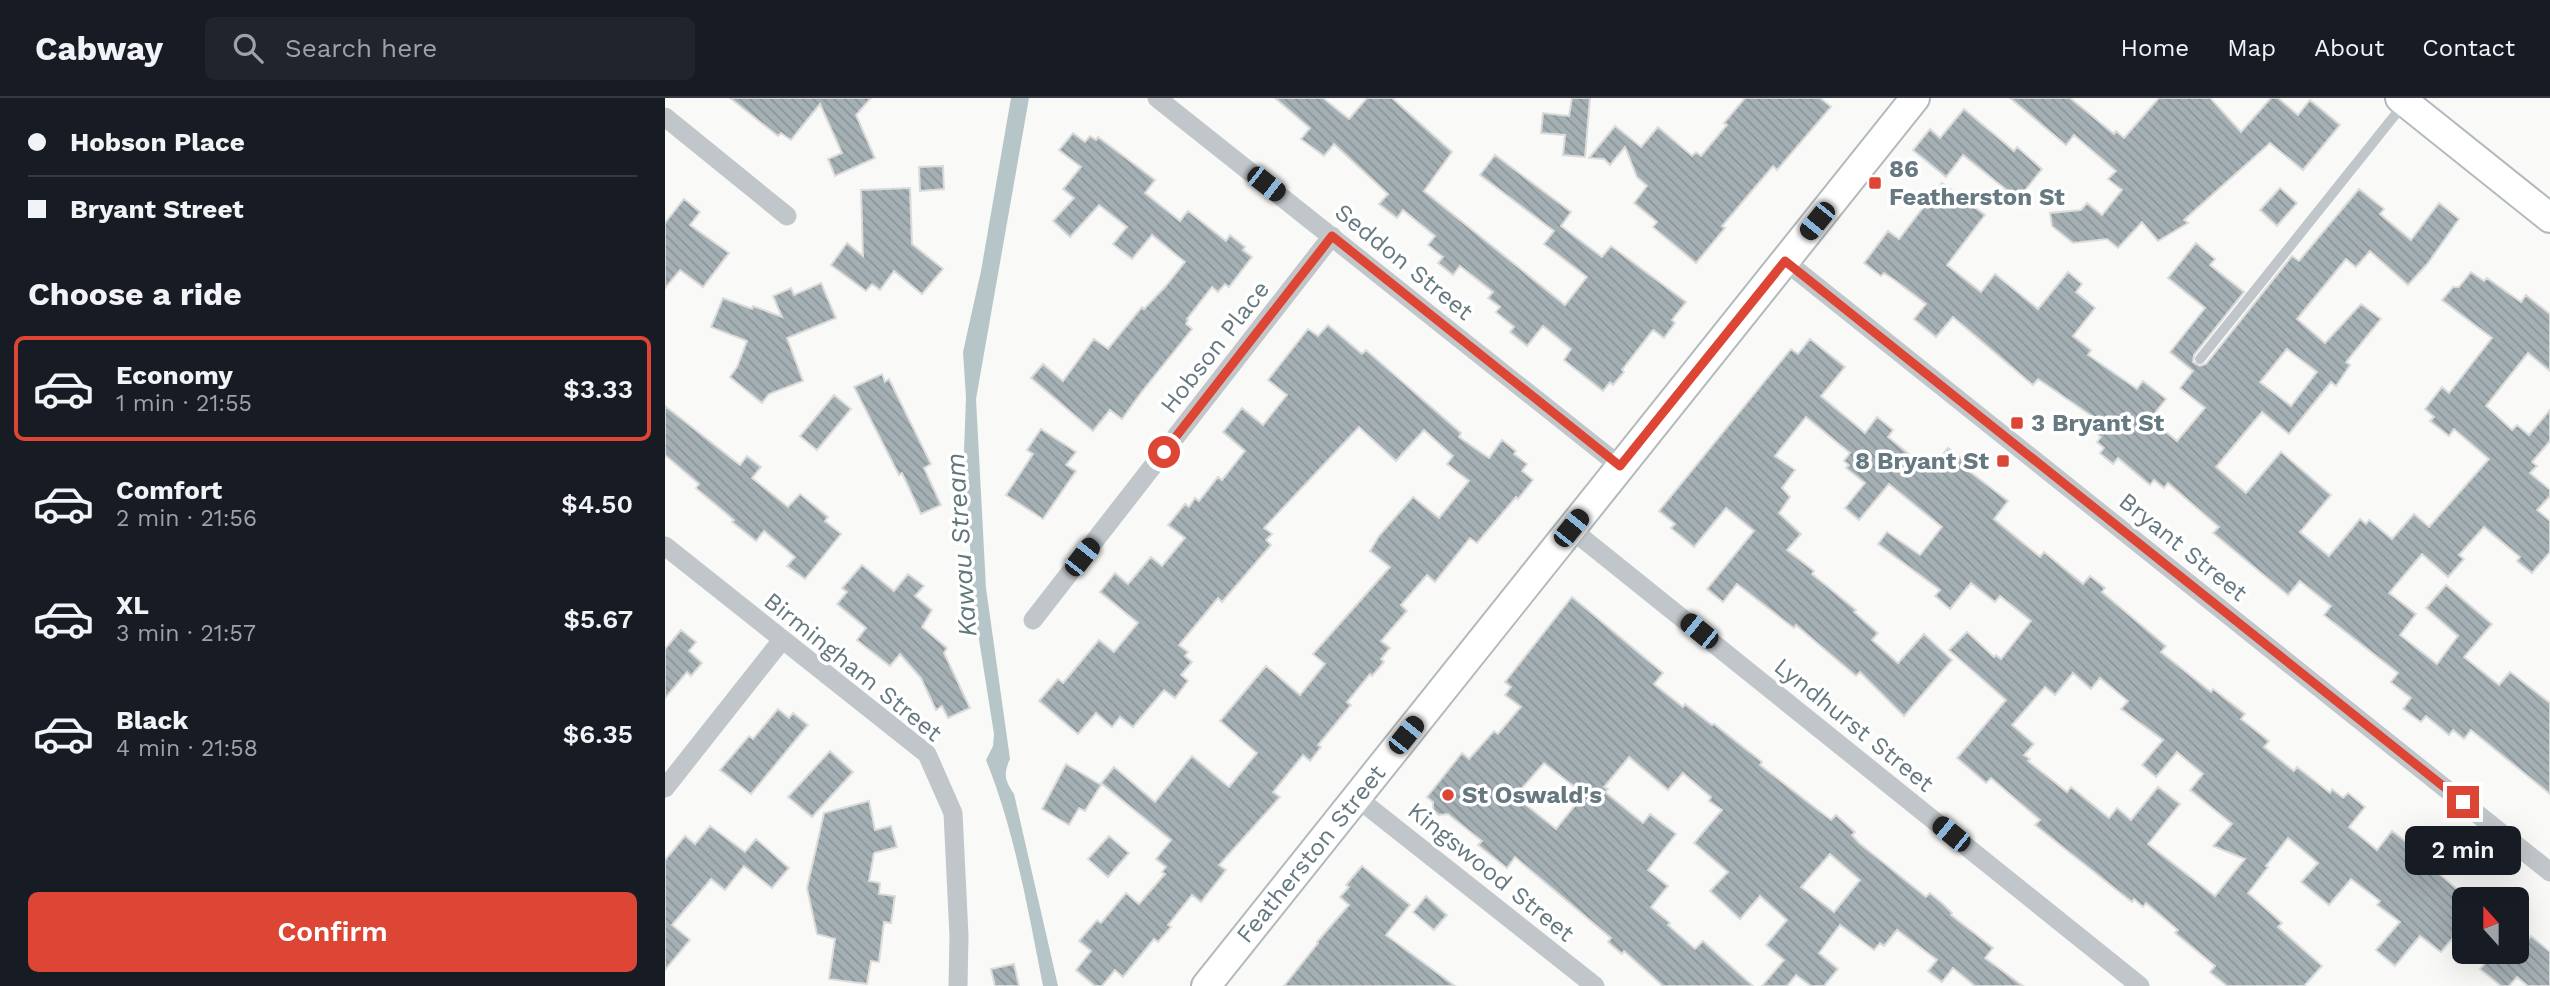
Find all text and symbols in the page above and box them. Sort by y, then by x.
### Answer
search box [205,17,695,80]
text: Cabway [35,29,163,68]
icon: search [229,29,267,67]
text: Search here [285,33,437,63]
text: Home [2121,34,2189,62]
text: Map [2227,34,2276,62]
text: About [2314,34,2384,62]
text: Contact [2422,34,2515,62]
text: Hobson Place [70,127,245,157]
place label: 86 Featherston St [1889,155,2065,211]
car [1243,163,1290,205]
marker: 86 Featherston St [1867,175,1883,191]
text: Bryant Street [70,194,244,224]
street label: Seddon Street [1330,198,1478,326]
car [1796,198,1839,244]
text: Choose a ride [28,275,242,313]
street label: Hobson Place [1155,275,1275,419]
icon: car [32,357,95,420]
text: Economy [116,360,233,390]
text: $3.33 [563,374,633,404]
text: 1 min · 21:55 [116,390,252,417]
place label: 3 Bryant St [2031,409,2165,437]
marker: 3 Bryant St [2009,415,2025,431]
route start [1148,436,1180,468]
place label: 8 Bryant St [1855,447,1990,475]
water label: Kawau Stream [940,452,982,638]
marker: 8 Bryant St [1995,453,2011,469]
icon: car [32,472,95,535]
text: Comfort [116,475,222,505]
street label: Bryant Street [2113,487,2253,607]
text: $4.50 [561,489,633,519]
text: 2 min · 21:56 [116,505,257,532]
car [1550,505,1593,551]
car [1061,534,1104,580]
icon: car [32,587,95,650]
street label: Birmingham Street [759,587,947,747]
text: XL [116,590,149,620]
text: $5.67 [563,604,633,634]
car [1677,610,1722,652]
text: 3 min · 21:57 [116,620,256,647]
street label: Lyndhurst Street [1769,652,1939,798]
icon: car [32,702,95,765]
text: Black [116,705,188,735]
car [1385,712,1428,758]
text: $6.35 [563,719,633,749]
text: 4 min · 21:58 [116,735,258,762]
street label: Featherston Street [1231,759,1391,949]
place label: St Oswald's [1462,781,1602,809]
route end [2447,786,2479,818]
marker: St Oswald's [1440,787,1456,803]
street label: Kingswood Street [1402,796,1580,948]
car [1929,813,1974,855]
callout: 2 min [2405,826,2521,876]
text: 2 min [2431,837,2495,864]
north arrow [2452,887,2529,964]
map controls [2452,887,2529,964]
button: Confirm [28,892,637,972]

